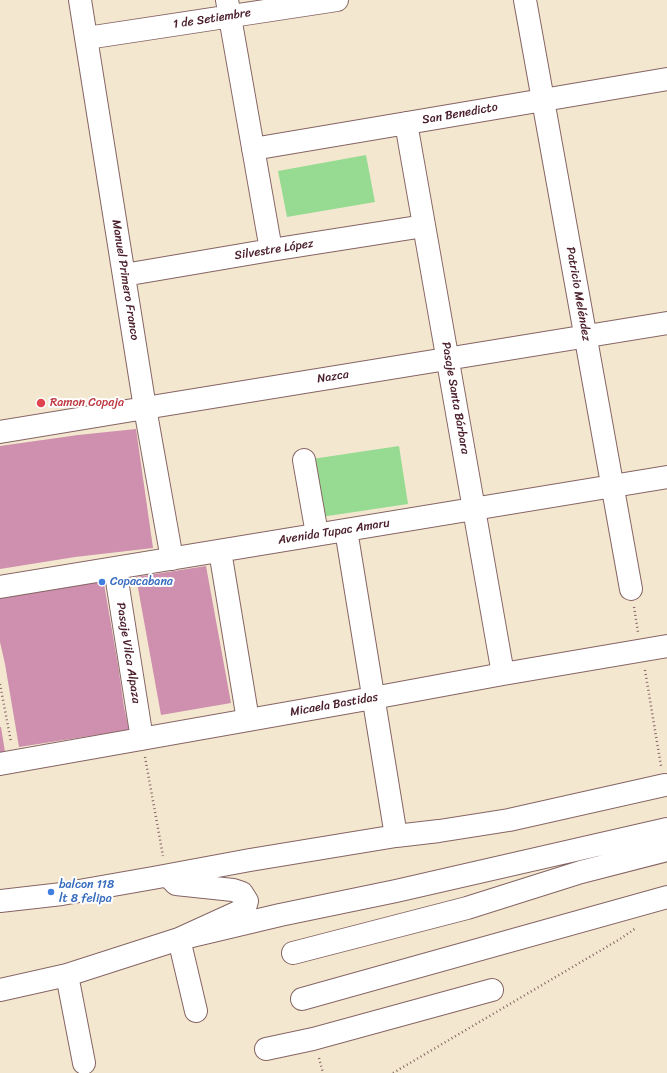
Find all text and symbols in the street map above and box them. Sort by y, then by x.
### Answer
street label: 1 de Setiembre [172,6,252,32]
street label: San Benedicto [421,100,499,128]
street label: Manuel Primero Franco [108,219,142,341]
street label: Silvestre López [233,237,315,263]
street label: Patricio Meléndez [563,246,593,342]
street label: Pasaje Santa Bárbara [438,341,472,455]
street label: Nazca [316,367,350,387]
place label: Ramon Copaja [50,396,124,410]
marker: Ramon Copaja [35,397,47,409]
street label: Avenida Tupac Amaru [277,516,391,548]
place label: Copacabana [110,575,173,589]
marker: Copacabana [97,577,107,587]
street label: Pasaje Vilca Alpaza [113,601,143,705]
street label: Micaela Bastidas [289,690,379,720]
place label: balcon 118 lt 8 felipa [59,878,114,906]
marker: balcon 118 lt 8 felipa [46,887,56,897]

